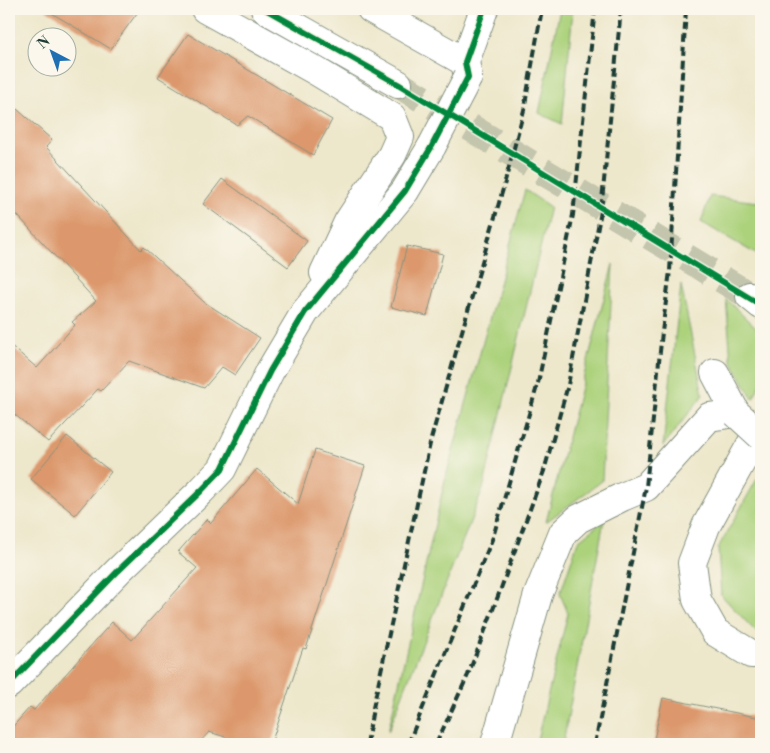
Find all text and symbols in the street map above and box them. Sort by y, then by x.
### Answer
north arrow [28,28,78,78]
text: N [34,33,54,53]

